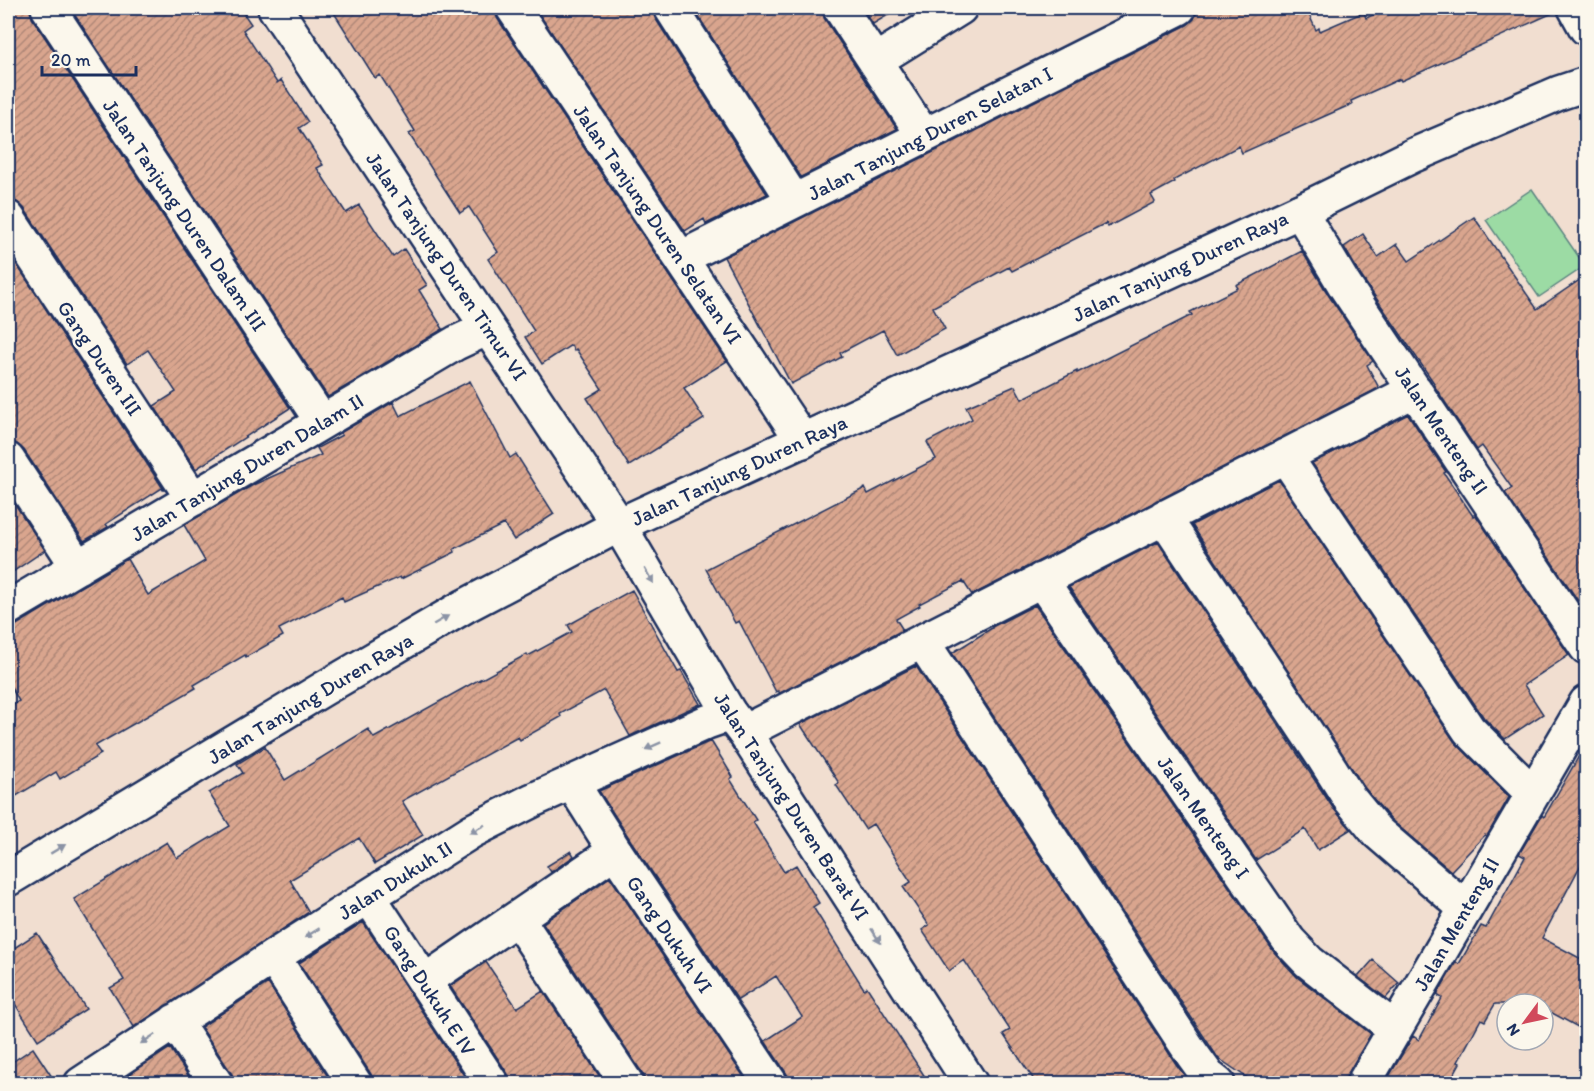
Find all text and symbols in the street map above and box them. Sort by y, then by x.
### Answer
scale bar [42,39,136,77]
text: 20 m [51,49,91,71]
street label: Jalan Tanjung Duren Selatan I [803,60,1057,206]
street label: Jalan Tanjung Duren Dalam III [98,94,272,336]
street label: Jalan Tanjung Duren Selatan VI [568,99,748,349]
street label: Jalan Tanjung Duren Timur VI [361,147,533,385]
street label: Jalan Tanjung Duren Raya [1068,205,1292,327]
street label: Gang Duren III [52,296,148,420]
street label: Jalan Menteng II [1390,361,1494,499]
street label: Jalan Tanjung Duren Dalam II [126,388,368,546]
street label: Jalan Tanjung Duren Raya [627,409,851,531]
one-way arrow [643,568,654,584]
one-way arrow [433,614,449,625]
street label: Jalan Tanjung Duren Raya [203,627,417,769]
street label: Jalan Tanjung Duren Barat VI [709,687,875,925]
one-way arrow [644,741,662,751]
street label: Jalan Menteng I [1152,751,1256,883]
one-way arrow [468,824,485,834]
street label: Jalan Dukuh II [333,835,457,925]
one-way arrow [50,844,67,854]
street label: Jalan Menteng II [1408,853,1504,995]
street label: Gang Dukuh VI [622,871,718,997]
street label: Gang Dukuh E IV [379,920,482,1060]
one-way arrow [304,927,320,938]
one-way arrow [870,927,881,944]
north arrow [1495,992,1555,1052]
text: N [1502,1020,1524,1040]
one-way arrow [141,1033,157,1045]

